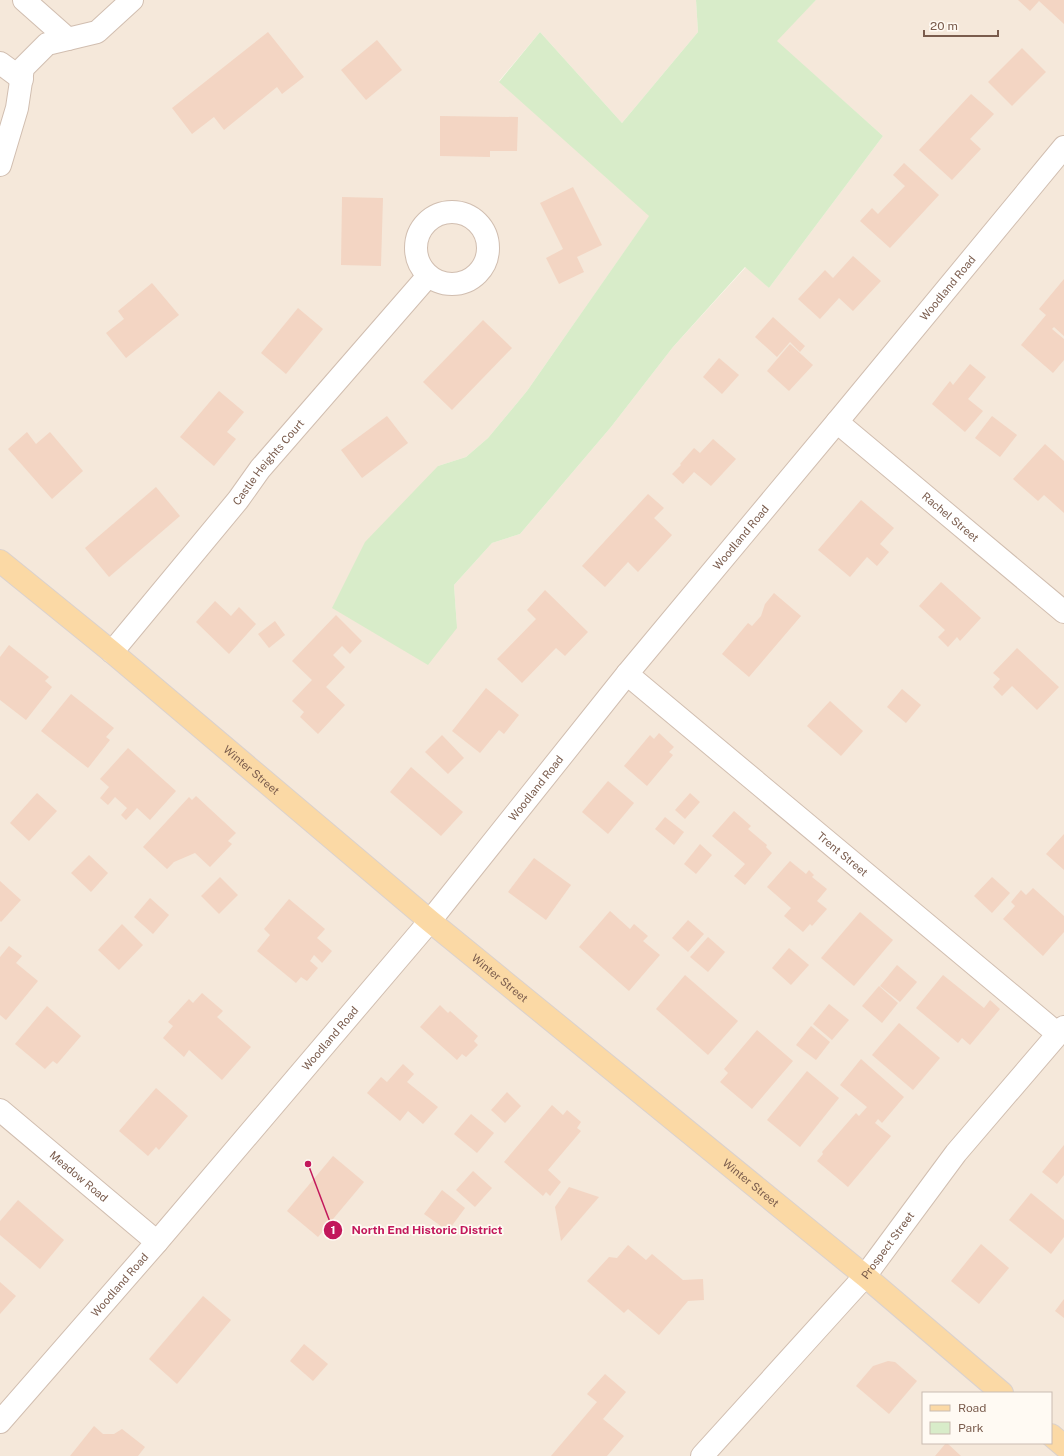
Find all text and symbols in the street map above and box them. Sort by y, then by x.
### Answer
scale bar [924,12,998,38]
text: 20 m [930,19,958,33]
street label: Woodland Road [917,253,978,323]
street label: Castle Heights Court [230,417,306,507]
street label: Rachel Street [920,490,981,544]
street label: Woodland Road [711,503,771,572]
street label: Winter Street [221,743,282,797]
street label: Woodland Road [506,753,566,823]
street label: Trent Street [815,830,870,879]
street label: Winter Street [469,952,530,1004]
street label: Woodland Road [300,1004,361,1073]
street label: Meadow Road [47,1149,110,1204]
street label: Winter Street [720,1156,781,1209]
street label: Prospect Street [859,1209,917,1281]
callout: North End Historic District [323,1218,510,1242]
text: 1 [330,1223,336,1237]
text: North End Historic District [352,1223,502,1237]
street label: Woodland Road [89,1251,151,1319]
legend [922,1392,1052,1444]
text: Road [958,1401,986,1415]
text: Park [958,1421,984,1435]

